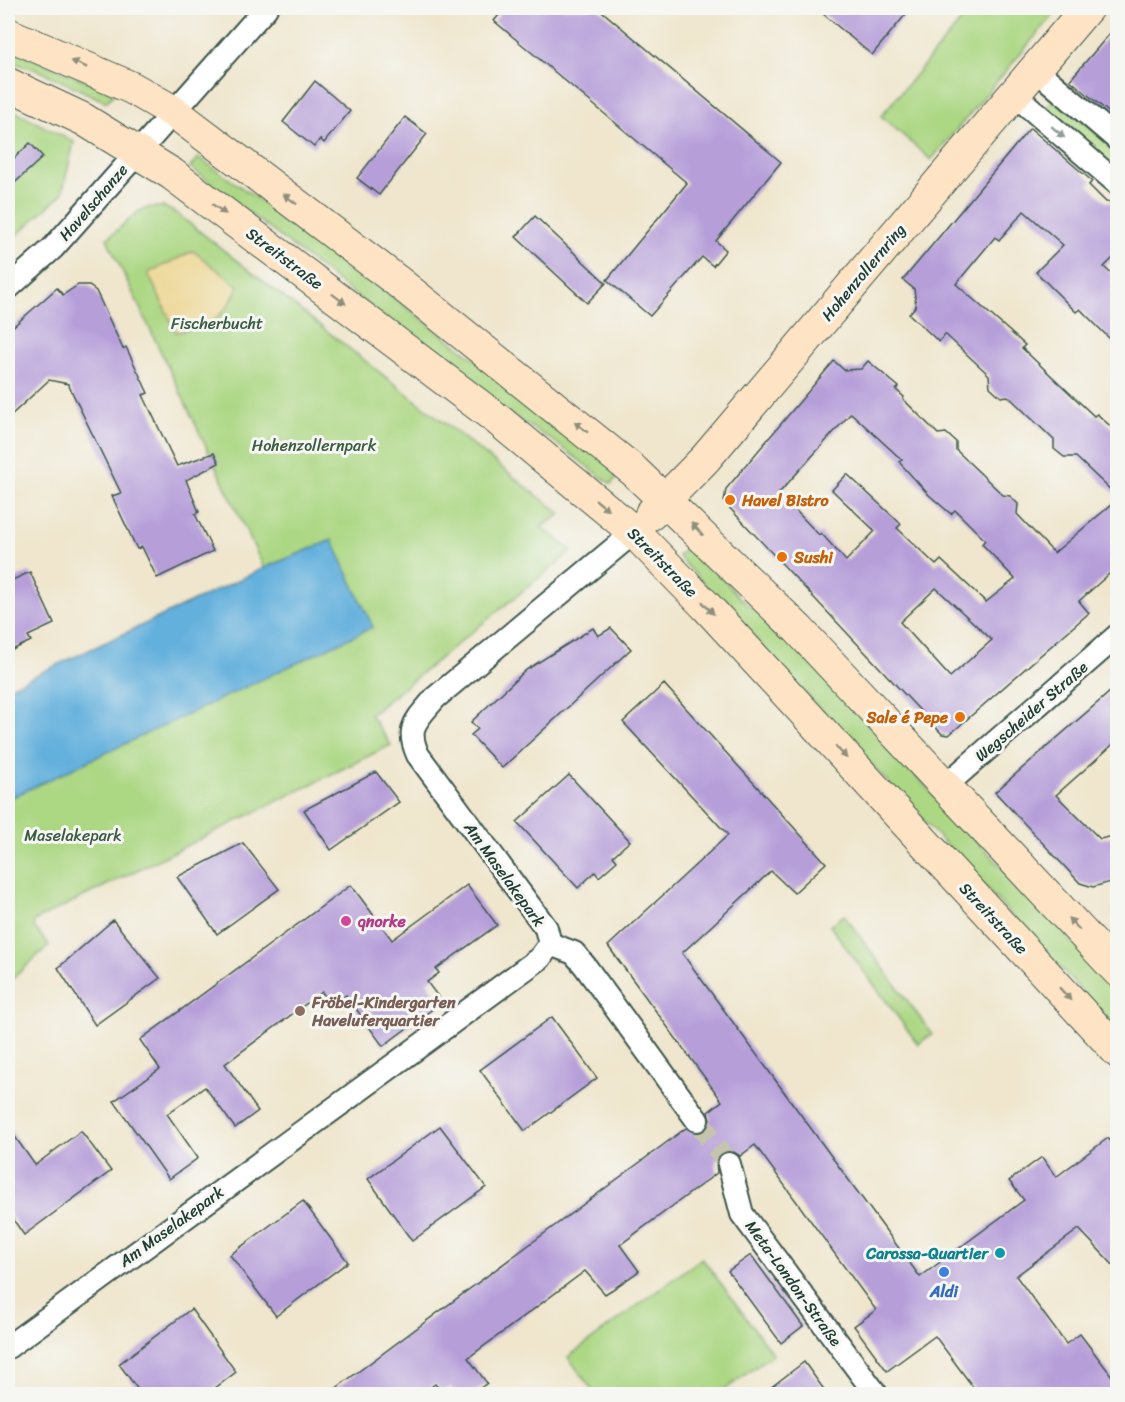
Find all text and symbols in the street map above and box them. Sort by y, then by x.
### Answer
one-way arrow [70,59,88,68]
one-way arrow [1050,125,1065,138]
street label: Havelschanze [51,157,136,248]
one-way arrow [282,193,297,205]
one-way arrow [212,202,227,214]
street label: Hohenzollernring [814,217,913,328]
street label: Streitstraße [240,219,330,297]
one-way arrow [331,292,347,305]
park label: Fischerbucht [171,309,263,338]
one-way arrow [573,420,589,433]
park label: Hohenzollernpark [252,431,377,460]
place label: Havel Bistro [741,486,830,515]
marker: Havel Bistro [723,493,737,507]
one-way arrow [594,498,609,511]
street label: Streitstraße [620,520,705,605]
one-way arrow [690,522,704,537]
place label: Sushi [793,543,834,572]
marker: Sushi [775,550,789,564]
one-way arrow [701,601,715,615]
street label: Wegscheider Straße [968,653,1095,769]
place label: Sale é Pepe [865,703,949,732]
marker: Sale é Pepe [953,710,967,724]
one-way arrow [834,744,848,759]
street label: Am Maselakepark [456,815,553,934]
park label: Maselakepark [24,821,122,850]
street label: Streitstraße [952,875,1035,961]
place label: qnorke [357,907,407,936]
marker: qnorke [339,914,353,928]
one-way arrow [1067,916,1081,931]
one-way arrow [1058,986,1071,1001]
place label: Fröbel-Kindergarten Haveluferquartier [311,988,456,1035]
marker: Fröbel-Kindergarten Haveluferquartier [293,1004,307,1018]
street label: Am Maselakepark [112,1178,231,1275]
street label: Meta-London-Straße [738,1214,850,1353]
place label: Carossa-Quartier [865,1239,989,1268]
marker: Carossa-Quartier [993,1246,1007,1260]
marker: Aldi [937,1265,951,1279]
place label: Aldi [929,1277,960,1306]

